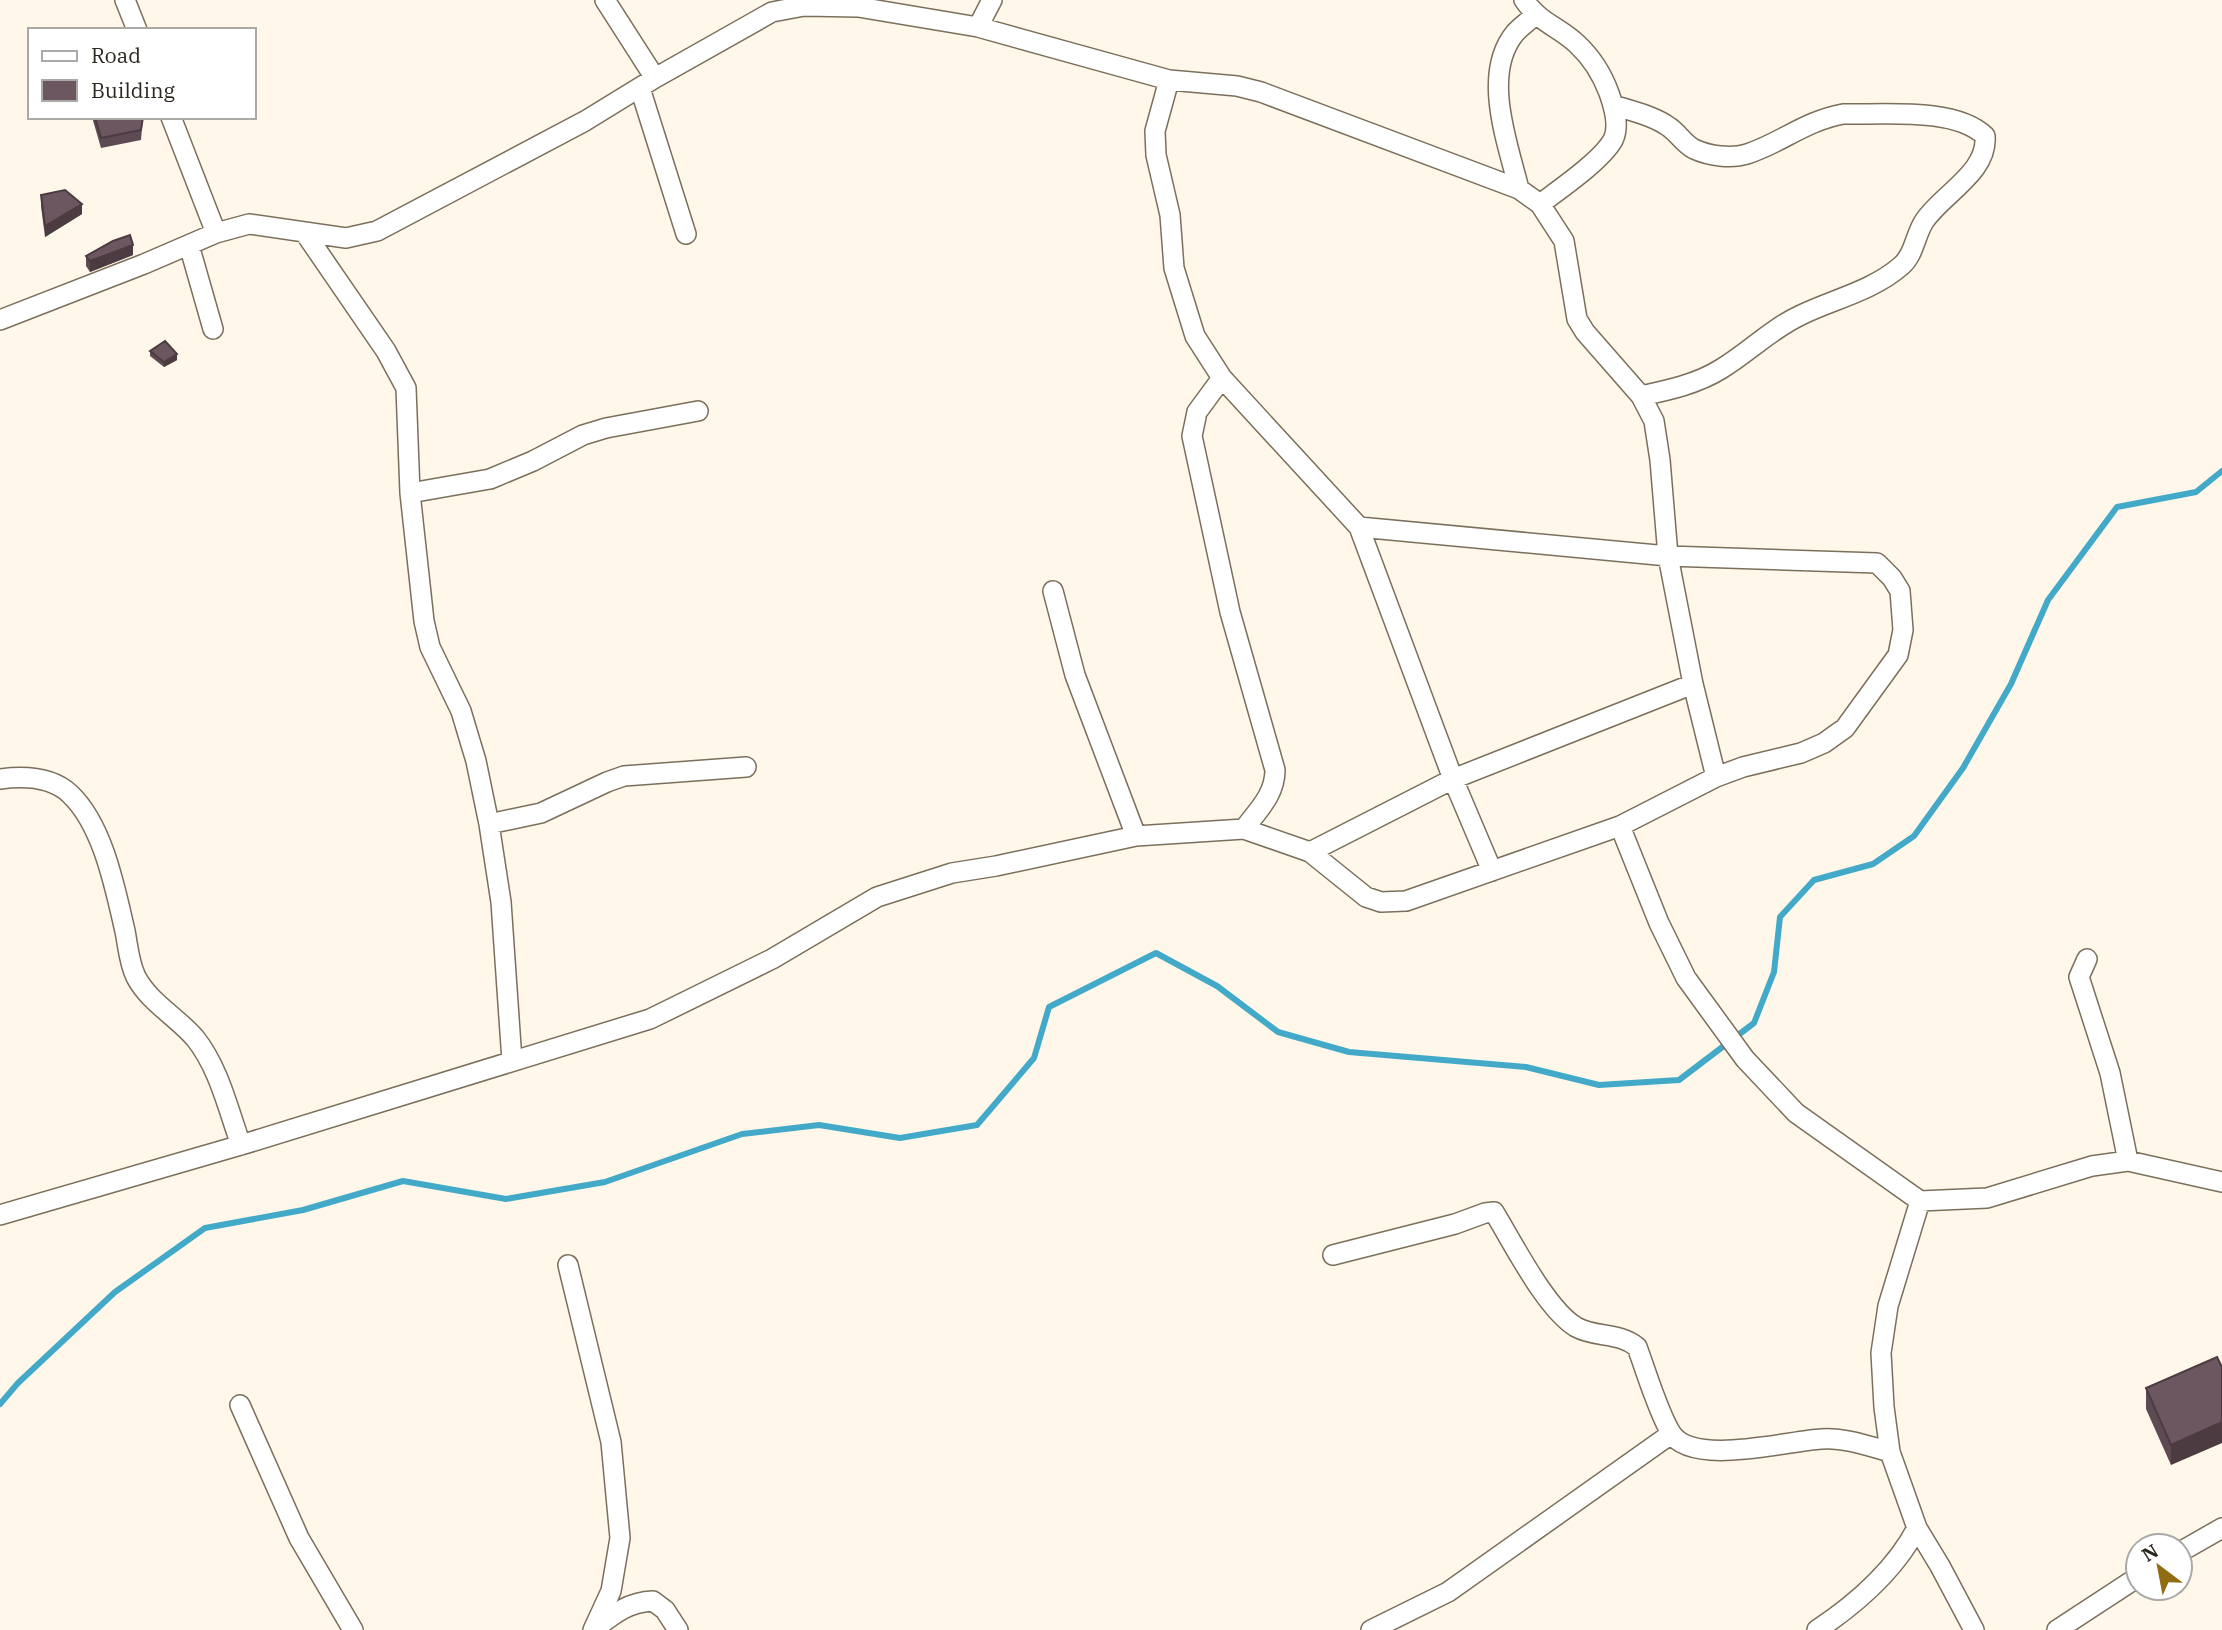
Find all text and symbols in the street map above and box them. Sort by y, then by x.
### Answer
legend [28,28,256,119]
text: Road [91,41,141,69]
text: Building [91,76,176,104]
north arrow [2124,1532,2194,1602]
text: N [2137,1538,2163,1567]

